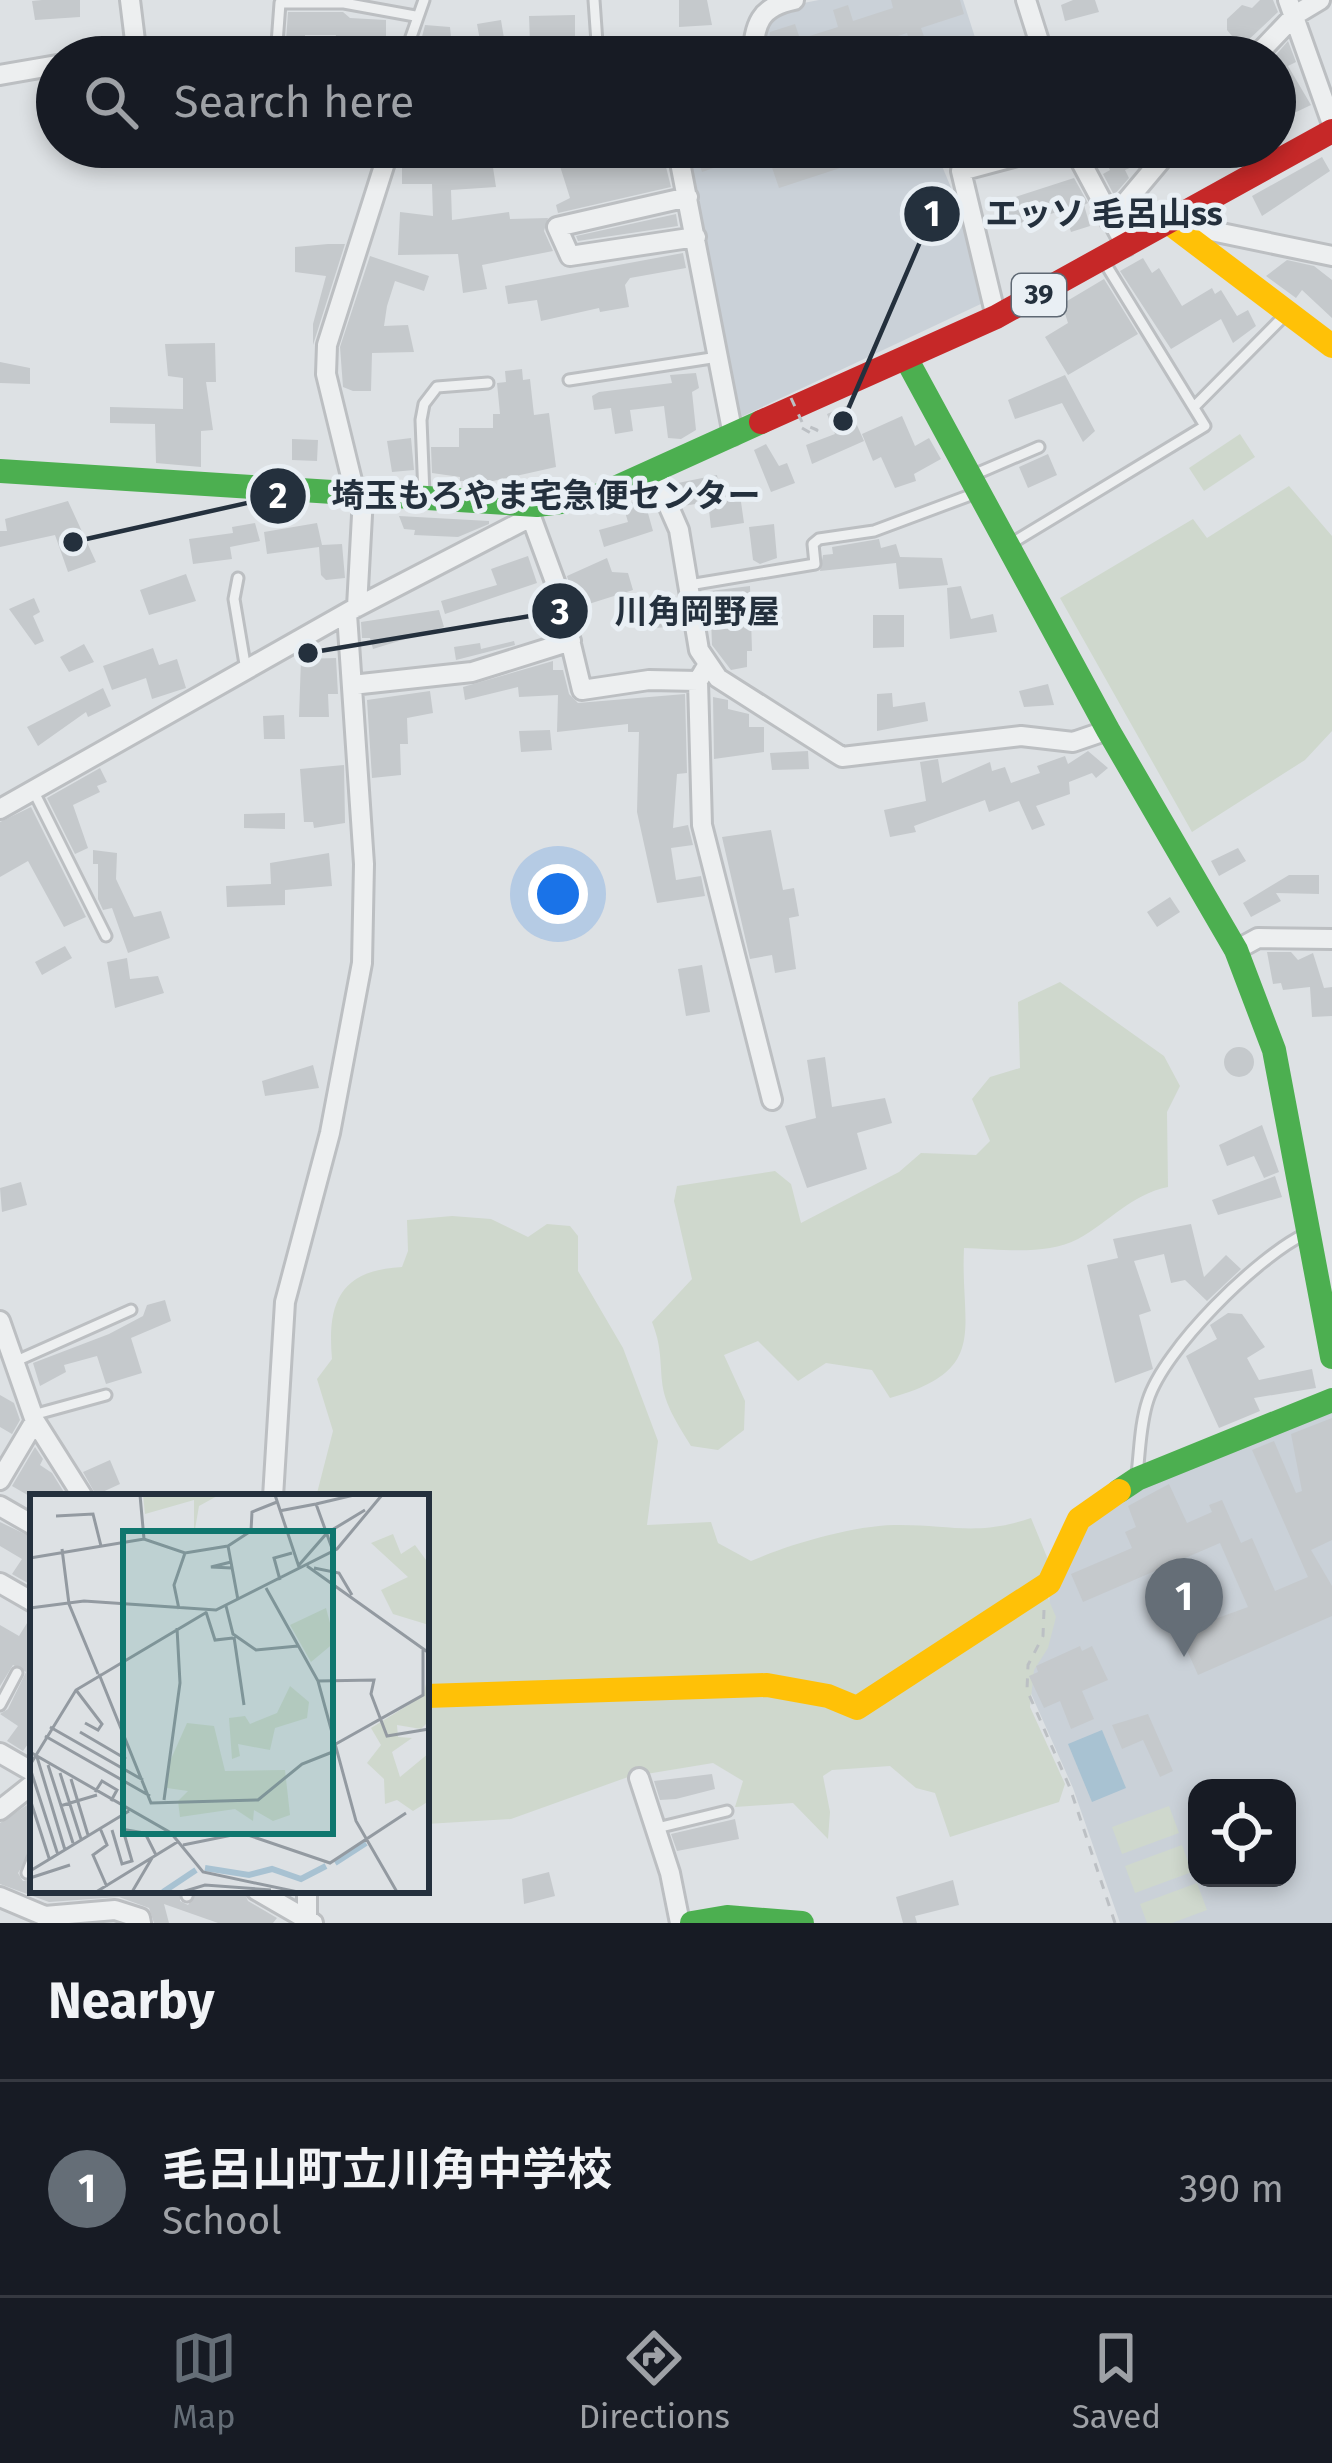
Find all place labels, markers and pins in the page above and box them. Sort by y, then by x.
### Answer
callout: エッソ 毛呂山ss [902,179,1247,248]
callout: 埼玉もろやま宅急便センター [248,461,785,530]
callout: 川角岡野屋 [530,577,803,646]
pin: 1 [1145,1558,1223,1657]

